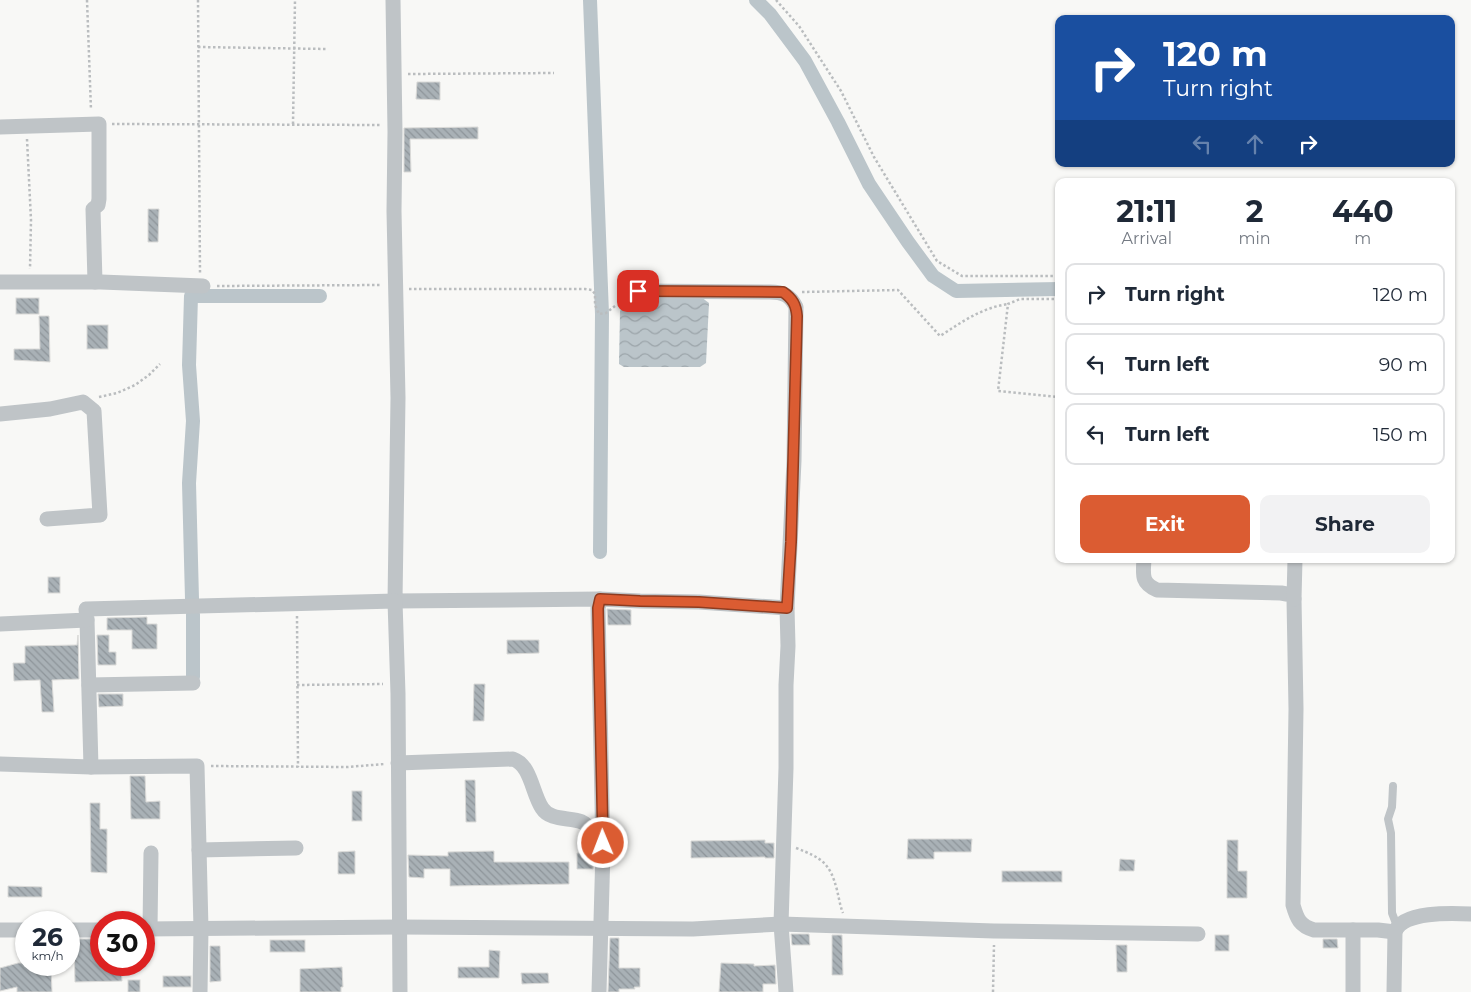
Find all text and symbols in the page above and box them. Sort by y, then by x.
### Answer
text: 120 m [1163,32,1268,75]
icon: right [1080,35,1145,100]
text: Turn right [1163,75,1273,102]
icon: left [1188,130,1216,158]
icon: ahead [1241,130,1269,158]
icon: right [1294,130,1322,158]
text: 21:11 [1116,193,1177,230]
text: 2 [1246,193,1263,230]
text: 440 [1332,193,1394,230]
text: Arrival [1122,229,1172,248]
text: min [1239,229,1271,248]
text: m [1354,229,1371,248]
pin [617,270,659,312]
icon: arrive [624,277,652,305]
icon: right [1082,280,1110,308]
text: Turn right [1125,283,1225,306]
text: 120 m [1373,283,1428,306]
icon: left [1082,350,1110,378]
text: Turn left [1125,353,1210,376]
text: 90 m [1379,353,1428,376]
icon: left [1082,420,1110,448]
text: Turn left [1125,423,1210,446]
text: 150 m [1373,423,1428,446]
button: Exit [1080,495,1250,553]
button: Share [1260,495,1430,553]
position arrow [576,816,628,868]
speed limit sign: 30 [90,911,155,976]
text: 26 [32,922,63,952]
text: km/h [31,948,64,963]

